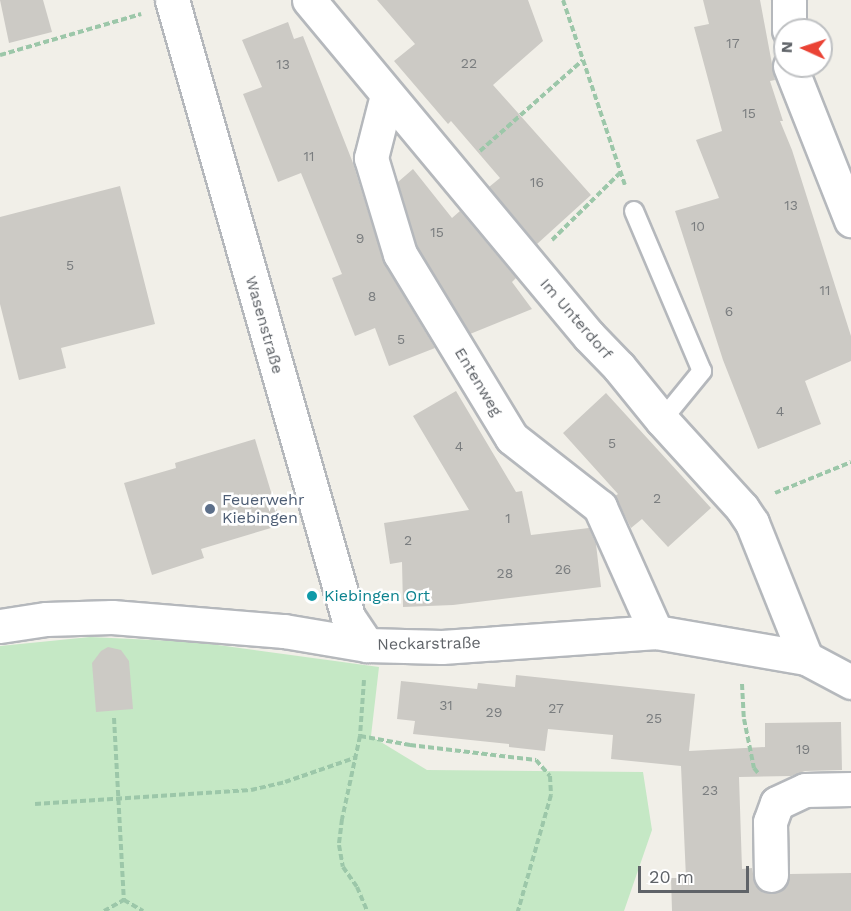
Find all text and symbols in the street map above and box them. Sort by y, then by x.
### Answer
north arrow [773,18,833,78]
house number: 17 [726,35,740,51]
text: N [777,41,796,54]
house number: 22 [461,55,477,71]
house number: 13 [276,56,290,72]
house number: 15 [742,105,756,121]
house number: 11 [304,148,314,164]
house number: 16 [530,174,544,190]
house number: 13 [784,197,798,213]
house number: 10 [691,218,705,234]
house number: 15 [430,224,444,240]
house number: 9 [356,230,364,246]
house number: 5 [66,257,74,273]
street label: Wasenstraße [241,274,287,376]
street label: Im Unterdorf [536,275,616,363]
house number: 11 [820,282,830,298]
house number: 8 [368,288,376,304]
house number: 6 [725,303,733,319]
house number: 5 [397,331,405,347]
street label: Entenweg [450,344,506,420]
house number: 4 [776,403,784,419]
house number: 5 [608,435,616,451]
house number: 4 [455,438,463,454]
place label: Feuerwehr Kiebingen [222,490,305,528]
house number: 2 [653,490,661,506]
marker: Feuerwehr Kiebingen [203,502,217,516]
house number: 1 [505,510,511,526]
house number: 2 [404,532,412,548]
house number: 26 [555,561,571,577]
house number: 28 [497,565,513,581]
place label: Kiebingen Ort [324,586,430,606]
marker: Kiebingen Ort [305,589,319,603]
street label: Neckarstraße [377,633,481,655]
house number: 31 [439,697,453,713]
house number: 27 [548,700,564,716]
house number: 29 [486,704,502,720]
house number: 25 [646,710,662,726]
house number: 19 [796,741,810,757]
house number: 23 [702,782,718,798]
scale bar [641,854,752,892]
text: 20 m [649,866,694,887]

